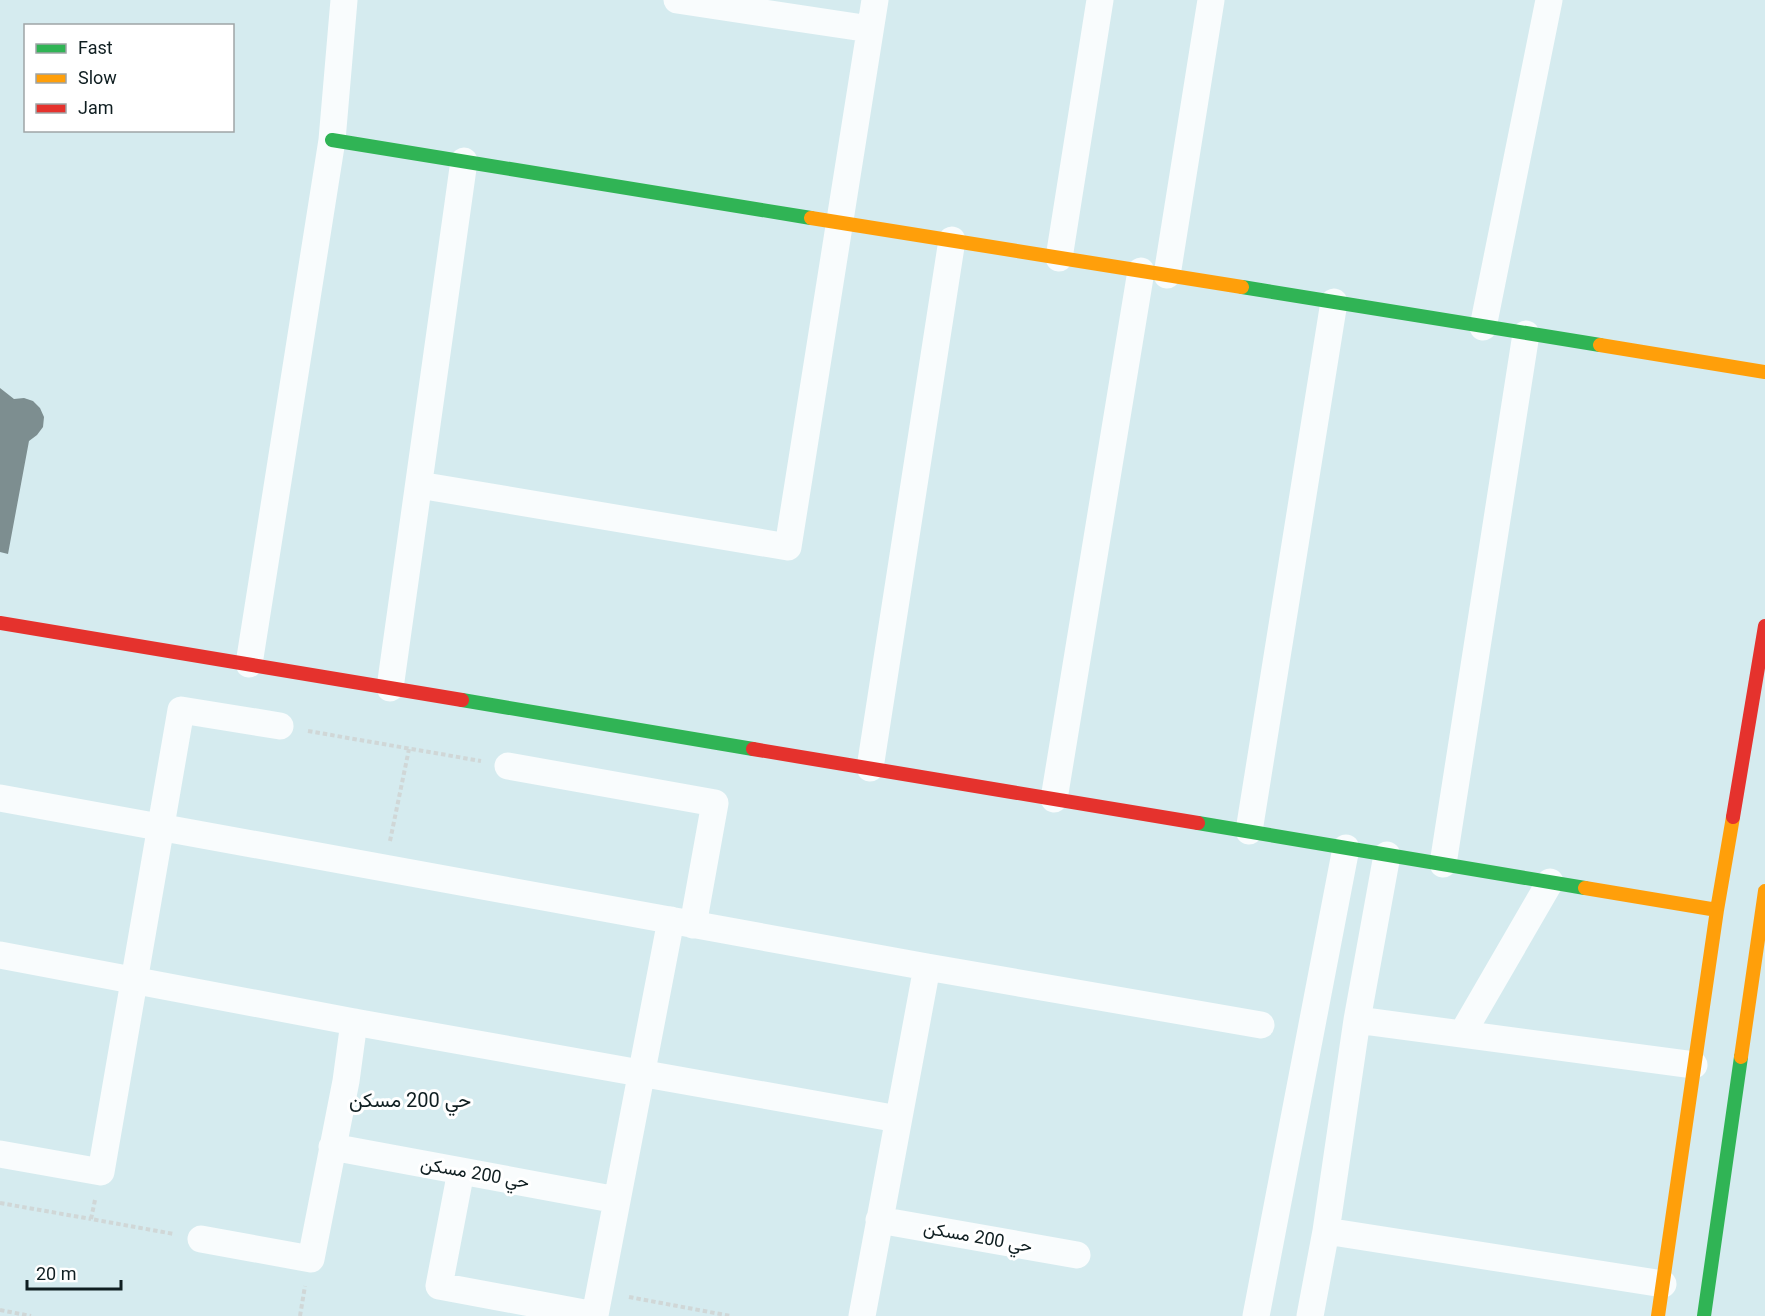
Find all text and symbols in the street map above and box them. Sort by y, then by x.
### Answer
legend [24,24,234,132]
text: Fast [78,37,113,58]
text: Slow [78,67,117,88]
text: Jam [78,97,114,118]
district label: حي 200 مسكن [349,1088,471,1117]
street label: حي 200 مسكن [418,1153,531,1197]
street label: حي 200 مسكن [921,1217,1034,1261]
scale bar [27,1253,122,1291]
text: 20 m [36,1263,76,1284]

